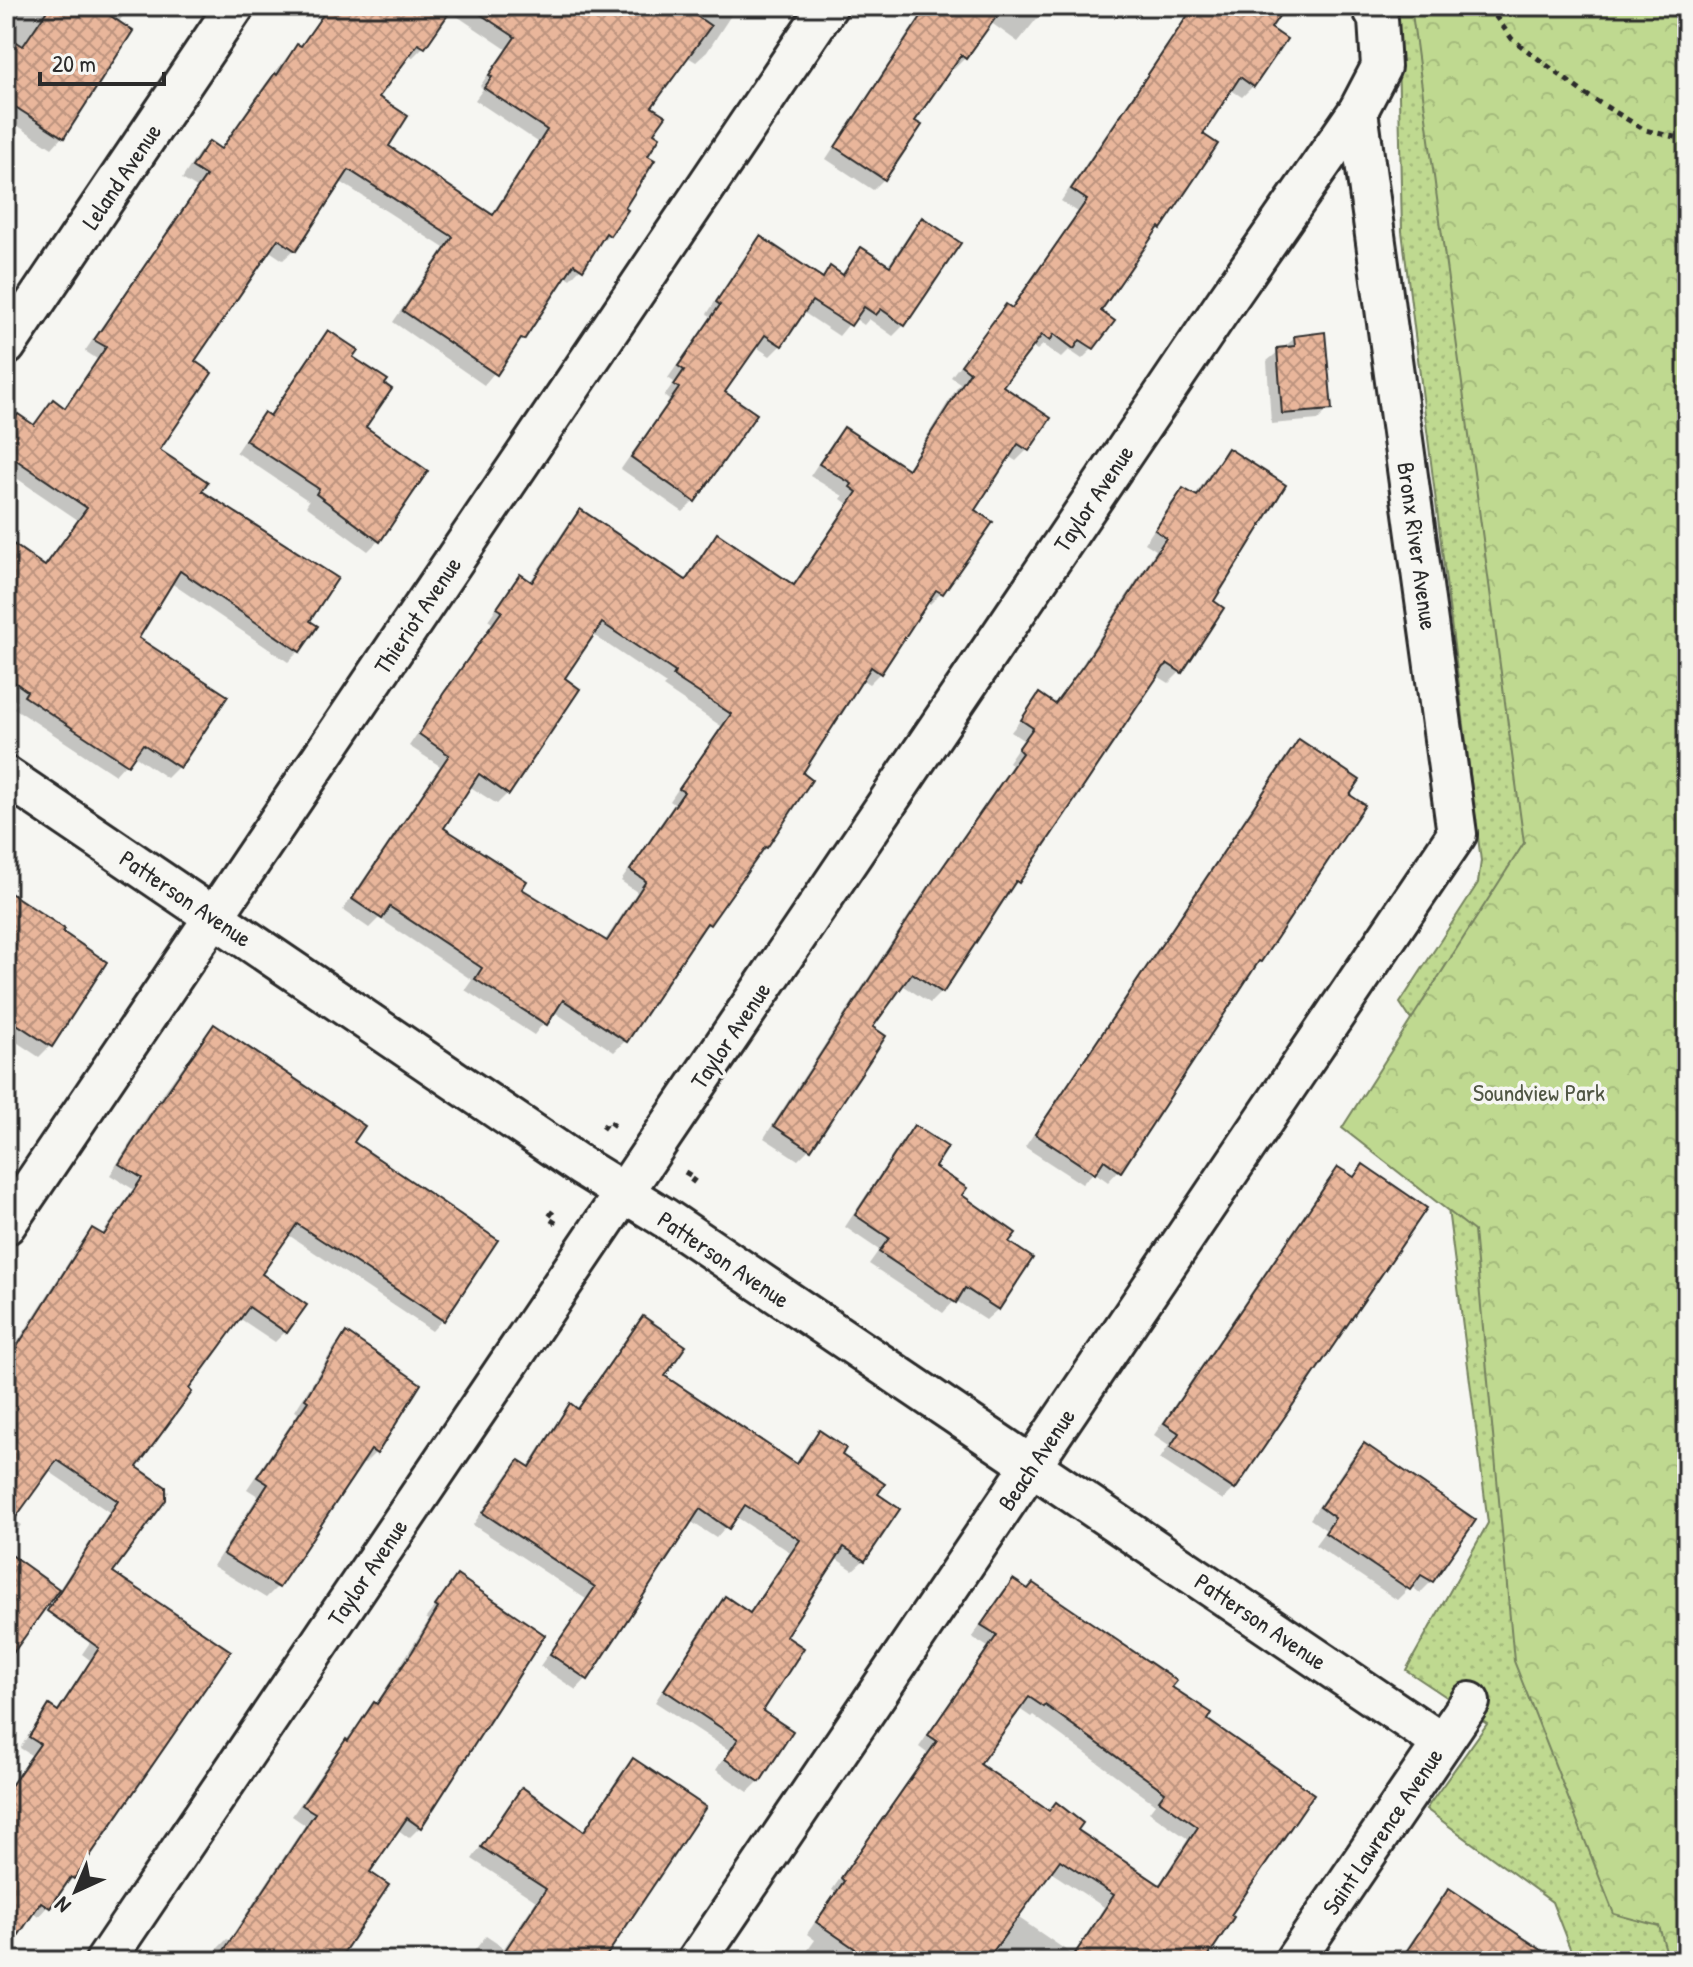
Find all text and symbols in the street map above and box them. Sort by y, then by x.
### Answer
scale bar [40,36,164,86]
text: 20 m [52,47,96,79]
street label: Leland Avenue [74,117,168,235]
street label: Taylor Avenue [1045,438,1141,558]
street label: Bronx River Avenue [1390,460,1446,632]
street label: Thieriot Avenue [366,550,468,680]
street label: Patterson Avenue [114,842,258,954]
street label: Taylor Avenue [682,975,778,1095]
park label: Soundview Park [1473,1076,1605,1108]
street label: Patterson Avenue [652,1203,796,1315]
street label: Beach Avenue [990,1401,1082,1516]
street label: Taylor Avenue [319,1512,415,1632]
street label: Patterson Avenue [1189,1565,1333,1677]
street label: Saint Lawrence Avenue [1314,1741,1450,1921]
north arrow [36,1851,116,1931]
text: N [47,1890,77,1920]

